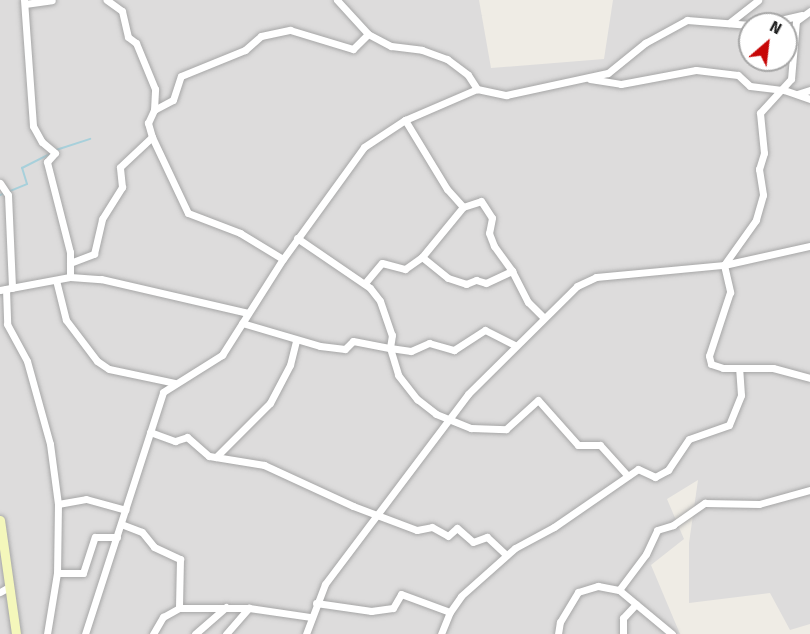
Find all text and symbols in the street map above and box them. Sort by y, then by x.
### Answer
north arrow [738,12,798,72]
text: N [767,17,785,38]

